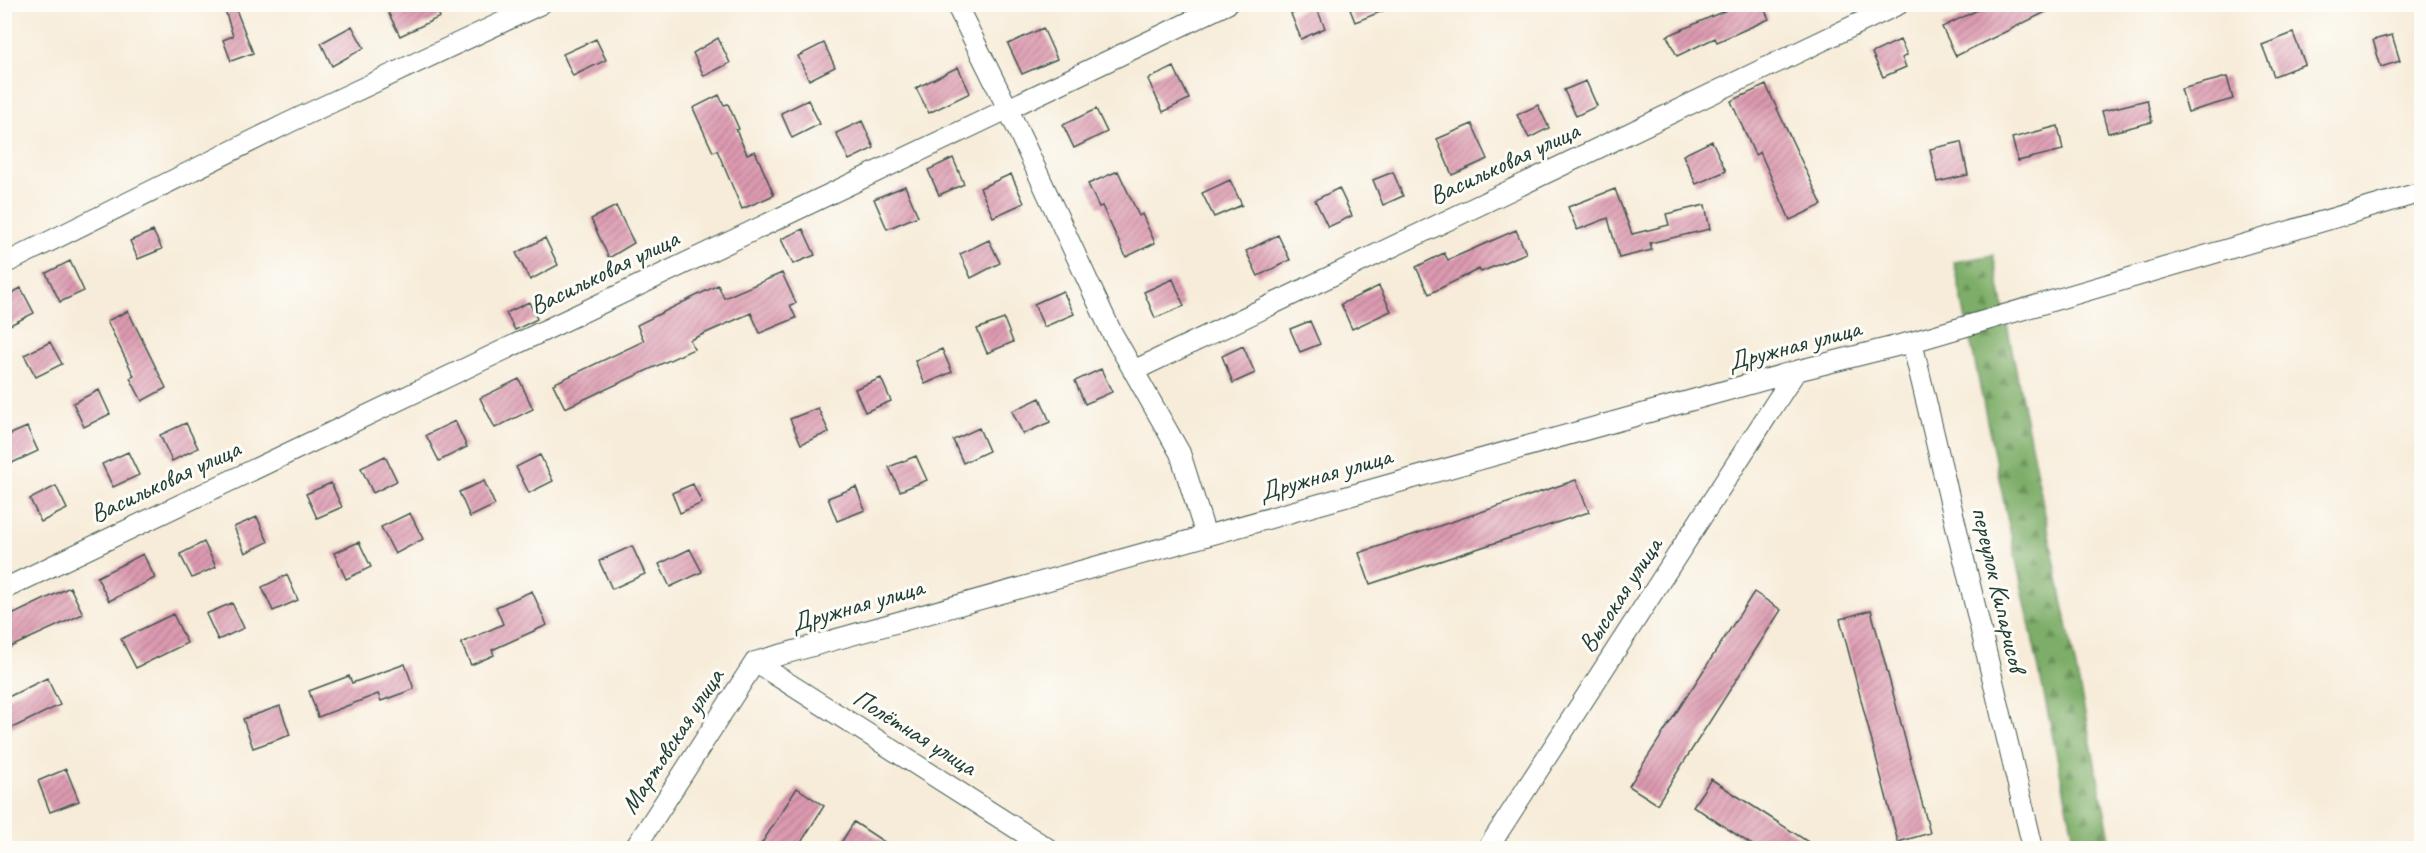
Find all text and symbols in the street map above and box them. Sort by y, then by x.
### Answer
street label: Васильковая улица [1424,113,1586,212]
street label: Васильковая улица [524,221,685,322]
street label: Дружная улица [1724,311,1866,379]
street label: Васильковая улица [85,431,247,530]
street label: Дружная улица [1255,439,1397,509]
street label: переулок Кипарисов [1964,503,2035,679]
street label: Высокая улица [1571,529,1671,659]
street label: Дружная улица [787,570,929,640]
street label: Мартовская улица [613,661,732,820]
street label: Полётная улица [847,681,984,784]

